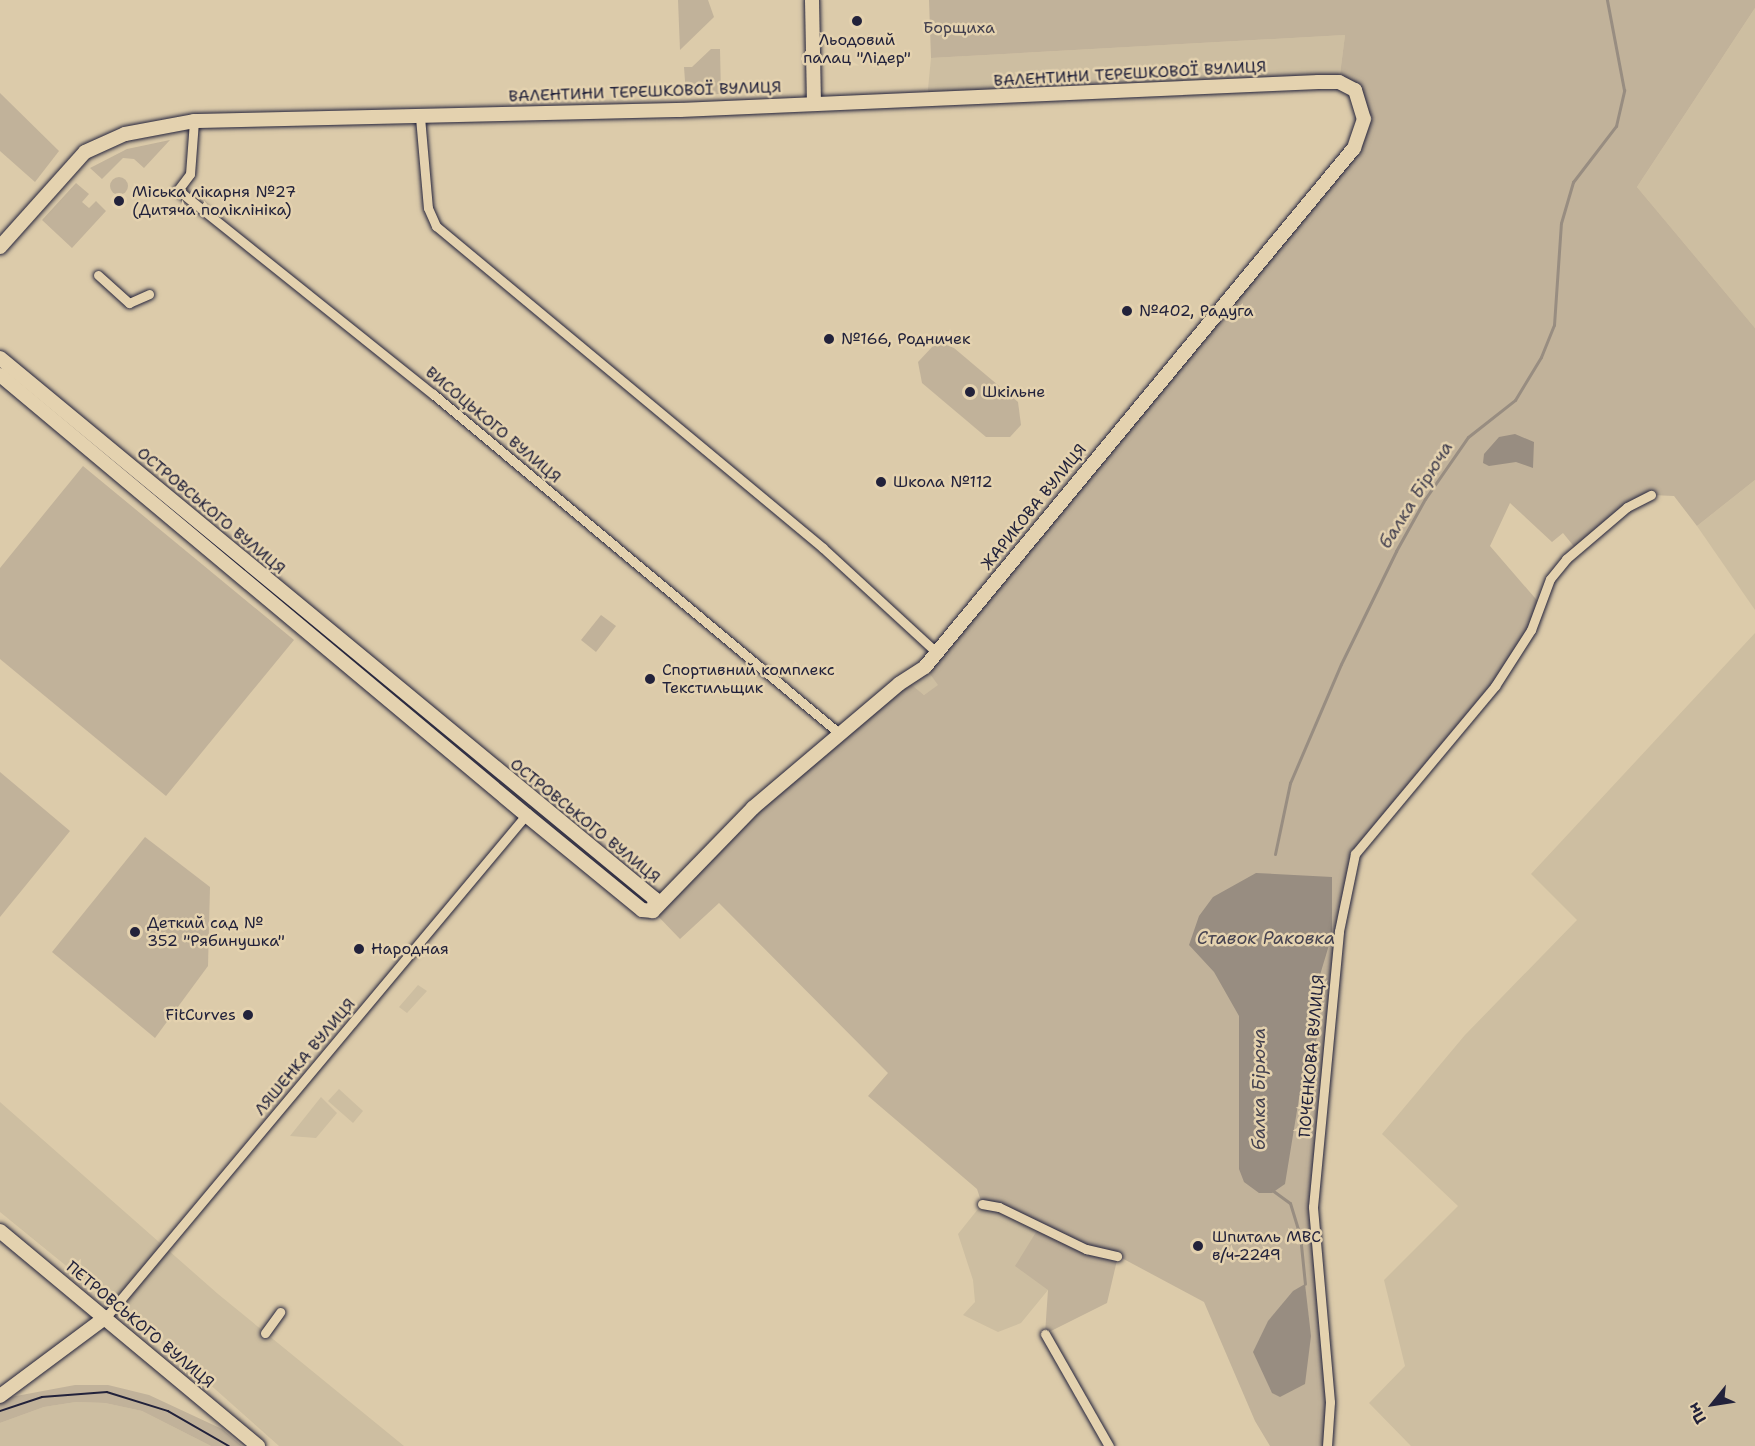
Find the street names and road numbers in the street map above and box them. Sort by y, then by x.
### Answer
street label: ВАЛЕНТИНИ ТЕРЕШКОВОЇ ВУЛИЦЯ [993,57,1267,91]
street label: ВАЛЕНТИНИ ТЕРЕШКОВОЇ ВУЛИЦЯ [508,78,782,106]
street label: ВИСОЦЬКОГО ВУЛИЦЯ [421,363,565,487]
street label: ЖАРИКОВА ВУЛИЦЯ [977,440,1091,574]
street label: ОСТРОВСЬКОГО ВУЛИЦЯ [133,443,289,579]
street label: ОСТРОВСЬКОГО ВУЛИЦЯ [506,755,664,887]
street label: ПОЧЕНКОВА ВУЛИЦЯ [1295,974,1329,1138]
street label: ЛЯШЕНКА ВУЛИЦЯ [251,995,359,1119]
street label: ПЕТРОВСЬКОГО ВУЛИЦЯ [62,1257,218,1393]

